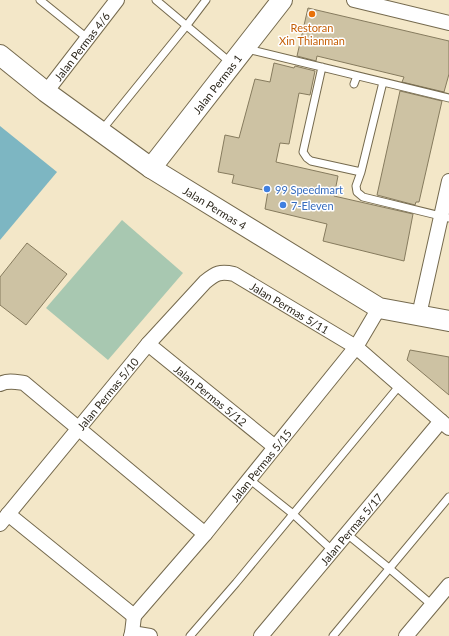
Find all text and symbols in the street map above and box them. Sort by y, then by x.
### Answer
street label: Jalan Permas 4/6 [51,9,112,83]
marker: Restoran Xin Thianman [307,9,317,19]
place label: Restoran Xin Thianman [279,21,345,47]
street label: Jalan Permas 1 [190,51,244,116]
street label: Jalan Permas 4 [181,183,250,232]
place label: 99 Speedmart [275,183,343,196]
marker: 99 Speedmart [262,184,272,194]
place label: 7-Eleven [291,199,334,212]
marker: 7-Eleven [278,200,288,210]
street label: Jalan Permas 5/11 [248,279,332,336]
street label: Jalan Permas 5/10 [74,354,141,432]
street label: Jalan Permas 5/12 [172,362,250,428]
street label: Jalan Permas 5/15 [227,426,294,504]
street label: Jalan Permas 5/17 [317,490,385,567]

